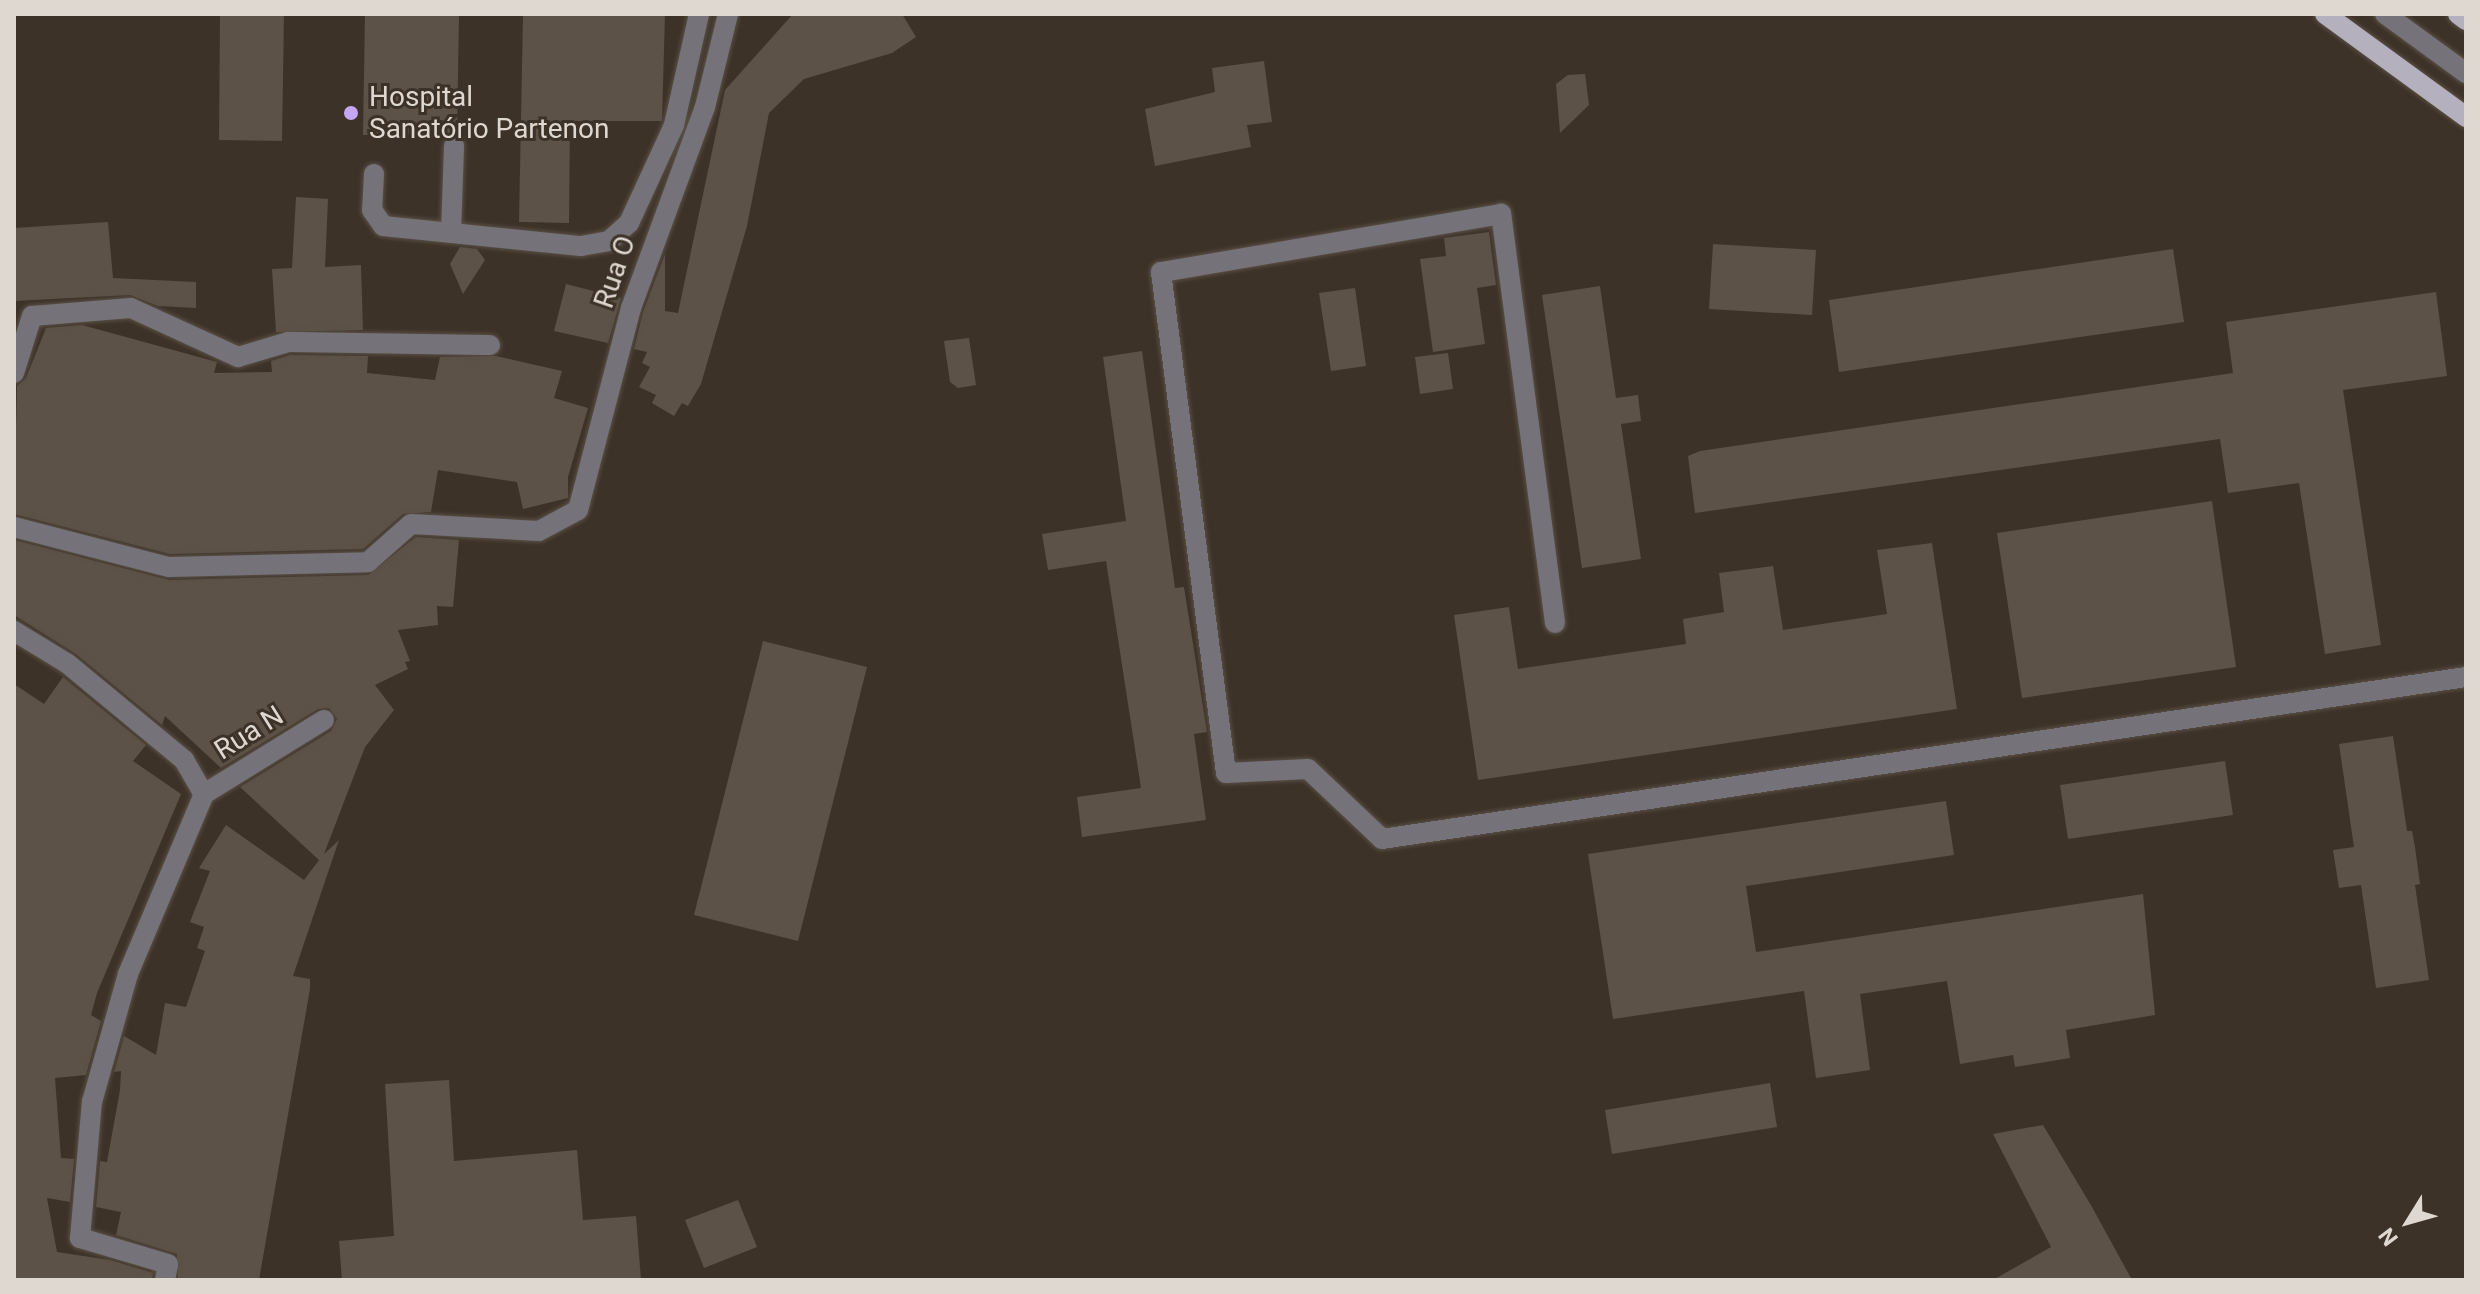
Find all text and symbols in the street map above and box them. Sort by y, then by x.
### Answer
place label: Hospital Sanatório Partenon [369,80,609,146]
marker: Hospital Sanatório Partenon [340,102,362,124]
street label: Rua O [587,231,643,313]
street label: Rua N [208,699,290,767]
north arrow [2368,1182,2448,1262]
text: N [2374,1223,2403,1250]

